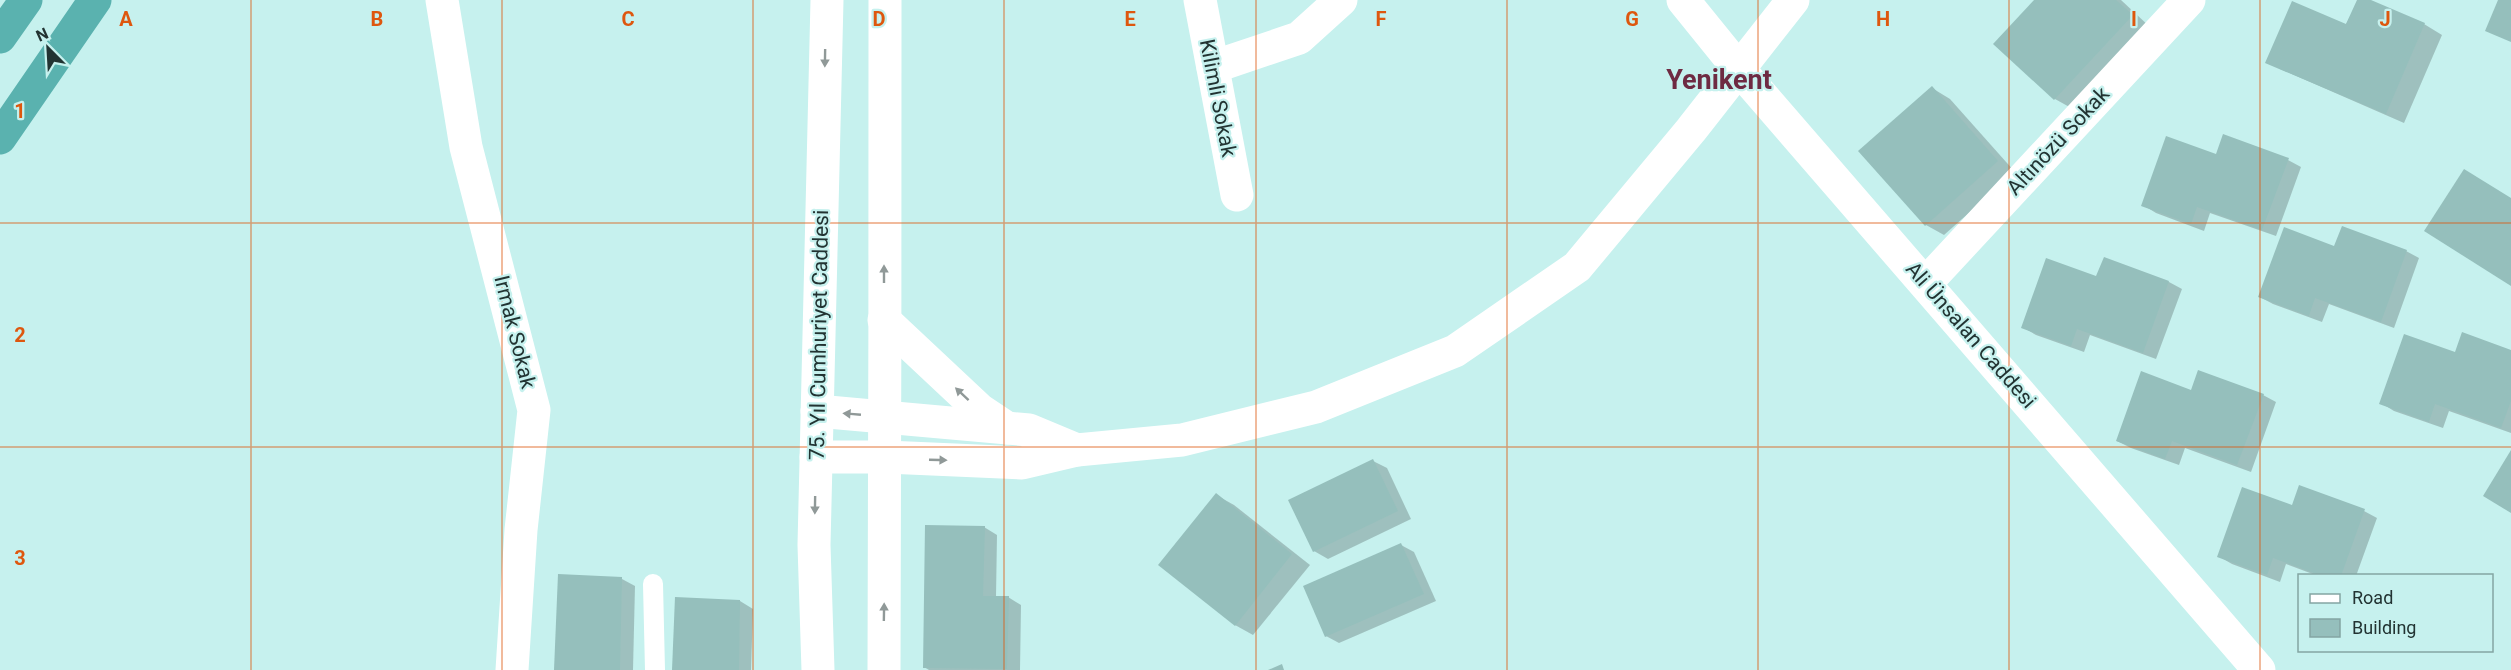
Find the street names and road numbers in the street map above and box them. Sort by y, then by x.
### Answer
street label: Kilimli Sokak [1195,37,1241,159]
street label: Altınözü Sokak [2002,82,2114,200]
street label: 75. Yıl Cumhuriyet Caddesi [805,210,833,460]
street label: Ali Ünsalan Caddesi [1901,257,2041,413]
street label: Irmak Sokak [489,273,541,391]

